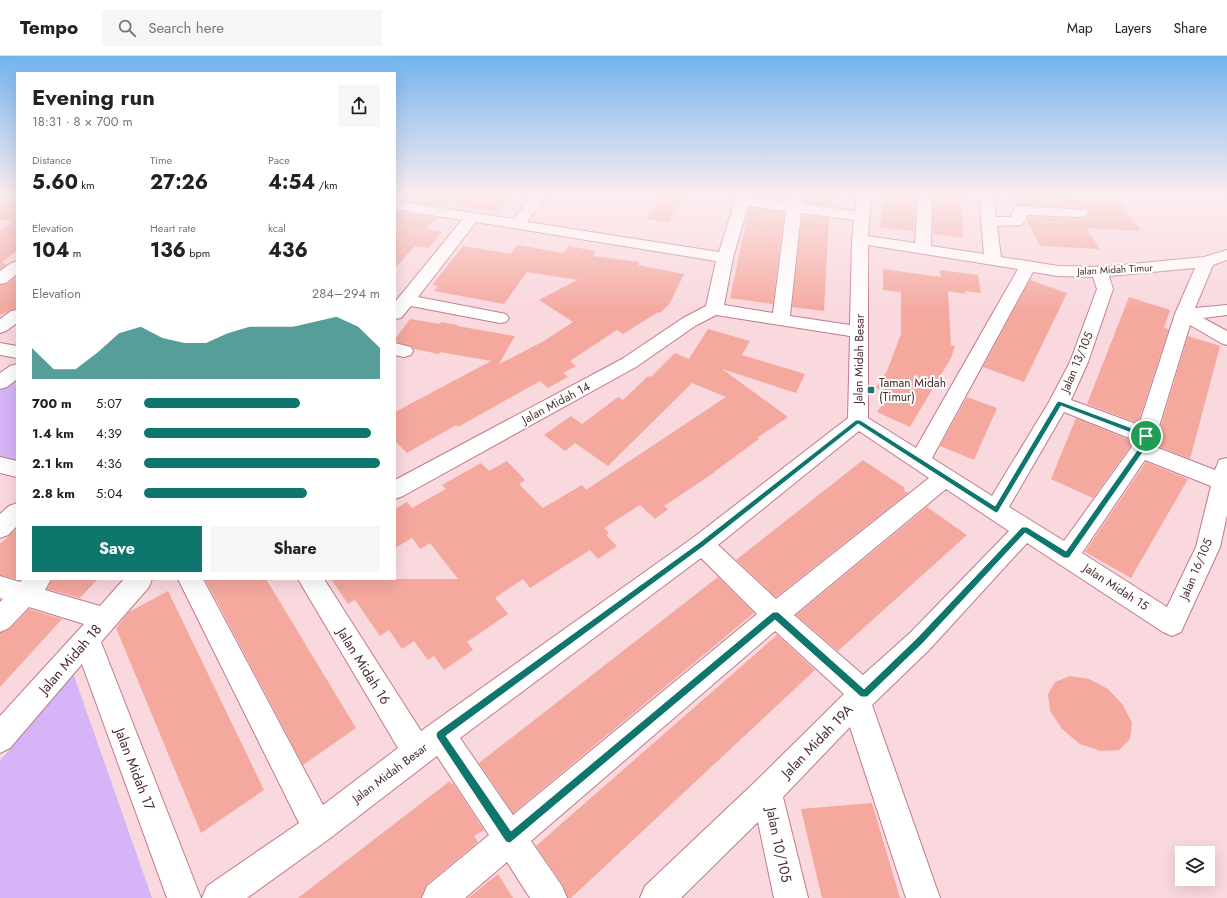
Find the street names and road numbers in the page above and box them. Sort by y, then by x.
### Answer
street label: Jalan Midah Timur [1075,260,1154,279]
street label: Jalan Midah Besar [849,313,869,406]
street label: Jalan 13/105 [1055,329,1098,397]
street label: Jalan Midah 14 [517,377,593,429]
street label: Jalan 16/105 [1174,535,1217,604]
street label: Jalan Midah 15 [1078,558,1152,615]
street label: Jalan Midah 18 [33,620,106,700]
street label: Jalan Midah 16 [331,622,396,708]
street label: Jalan Midah 19A [775,699,858,784]
street label: Jalan Midah 17 [109,723,160,814]
street label: Jalan Midah Besar [347,738,432,808]
street label: Jalan 10/105 [761,804,797,884]

